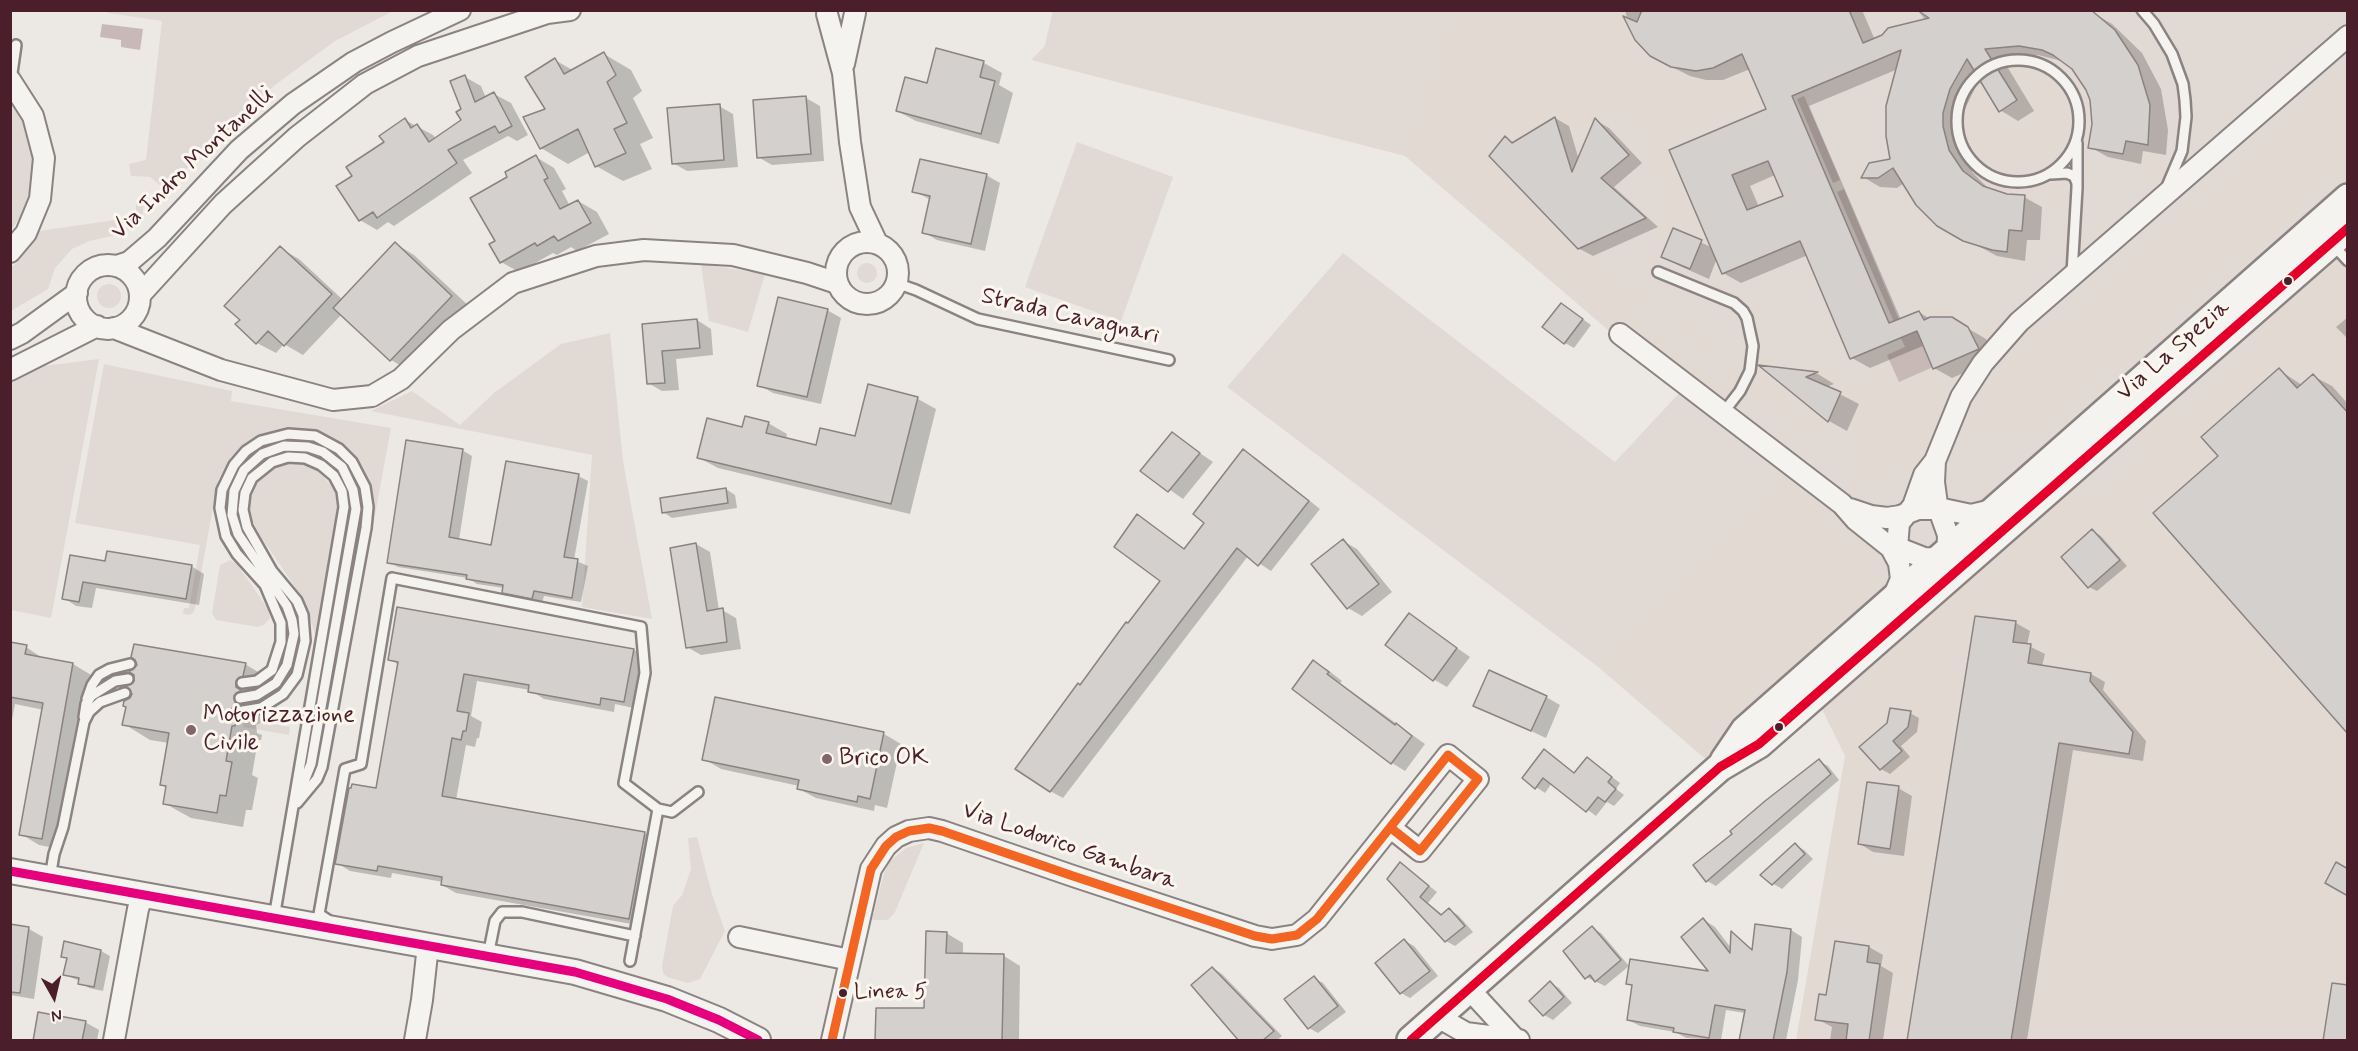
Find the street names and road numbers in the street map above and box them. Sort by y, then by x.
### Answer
street label: Via Indro Montanelli [106,81,280,247]
street label: Strada Cavagnari [978,282,1162,352]
street label: Via La Spezia [2111,294,2237,408]
street label: Via Lodovico Gambara [958,797,1180,897]

